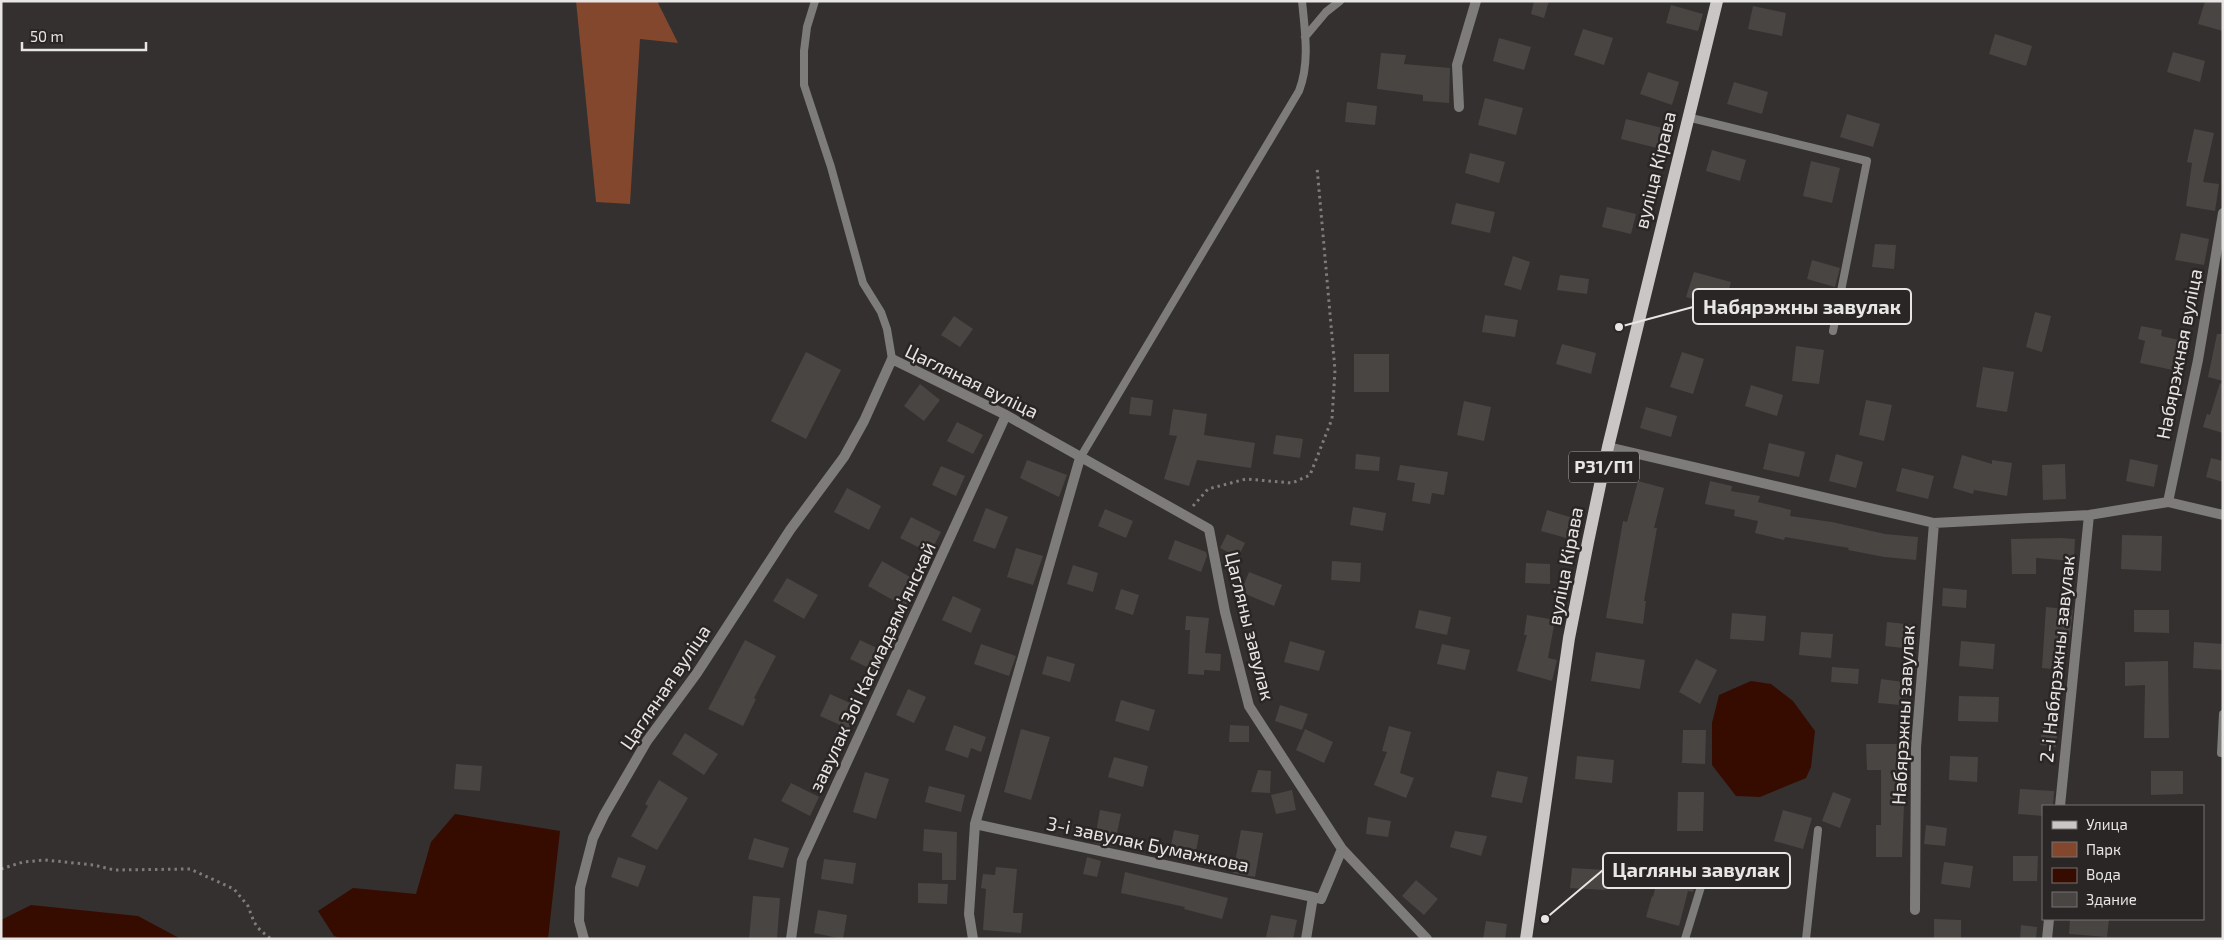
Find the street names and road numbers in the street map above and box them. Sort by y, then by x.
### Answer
street label: вуліца Кірава [1629,109,1681,231]
street label: Набярэжная вуліца [2151,267,2207,441]
street label: Цагляная вуліца [901,338,1043,424]
road number: Р31/П1 [1569,452,1639,482]
street label: вуліца Кірава [1542,505,1588,627]
street label: завулак Зоі Касмадзямʼянскай [803,538,941,796]
street label: Цагляны завулак [1220,549,1280,703]
street label: 2-і Набярэжны завулак [2034,554,2080,764]
street label: Цагляная вуліца [614,620,716,754]
street label: Набярэжны завулак [1886,624,1920,806]
street label: 3-і завулак Бумажкова [1045,811,1251,877]

